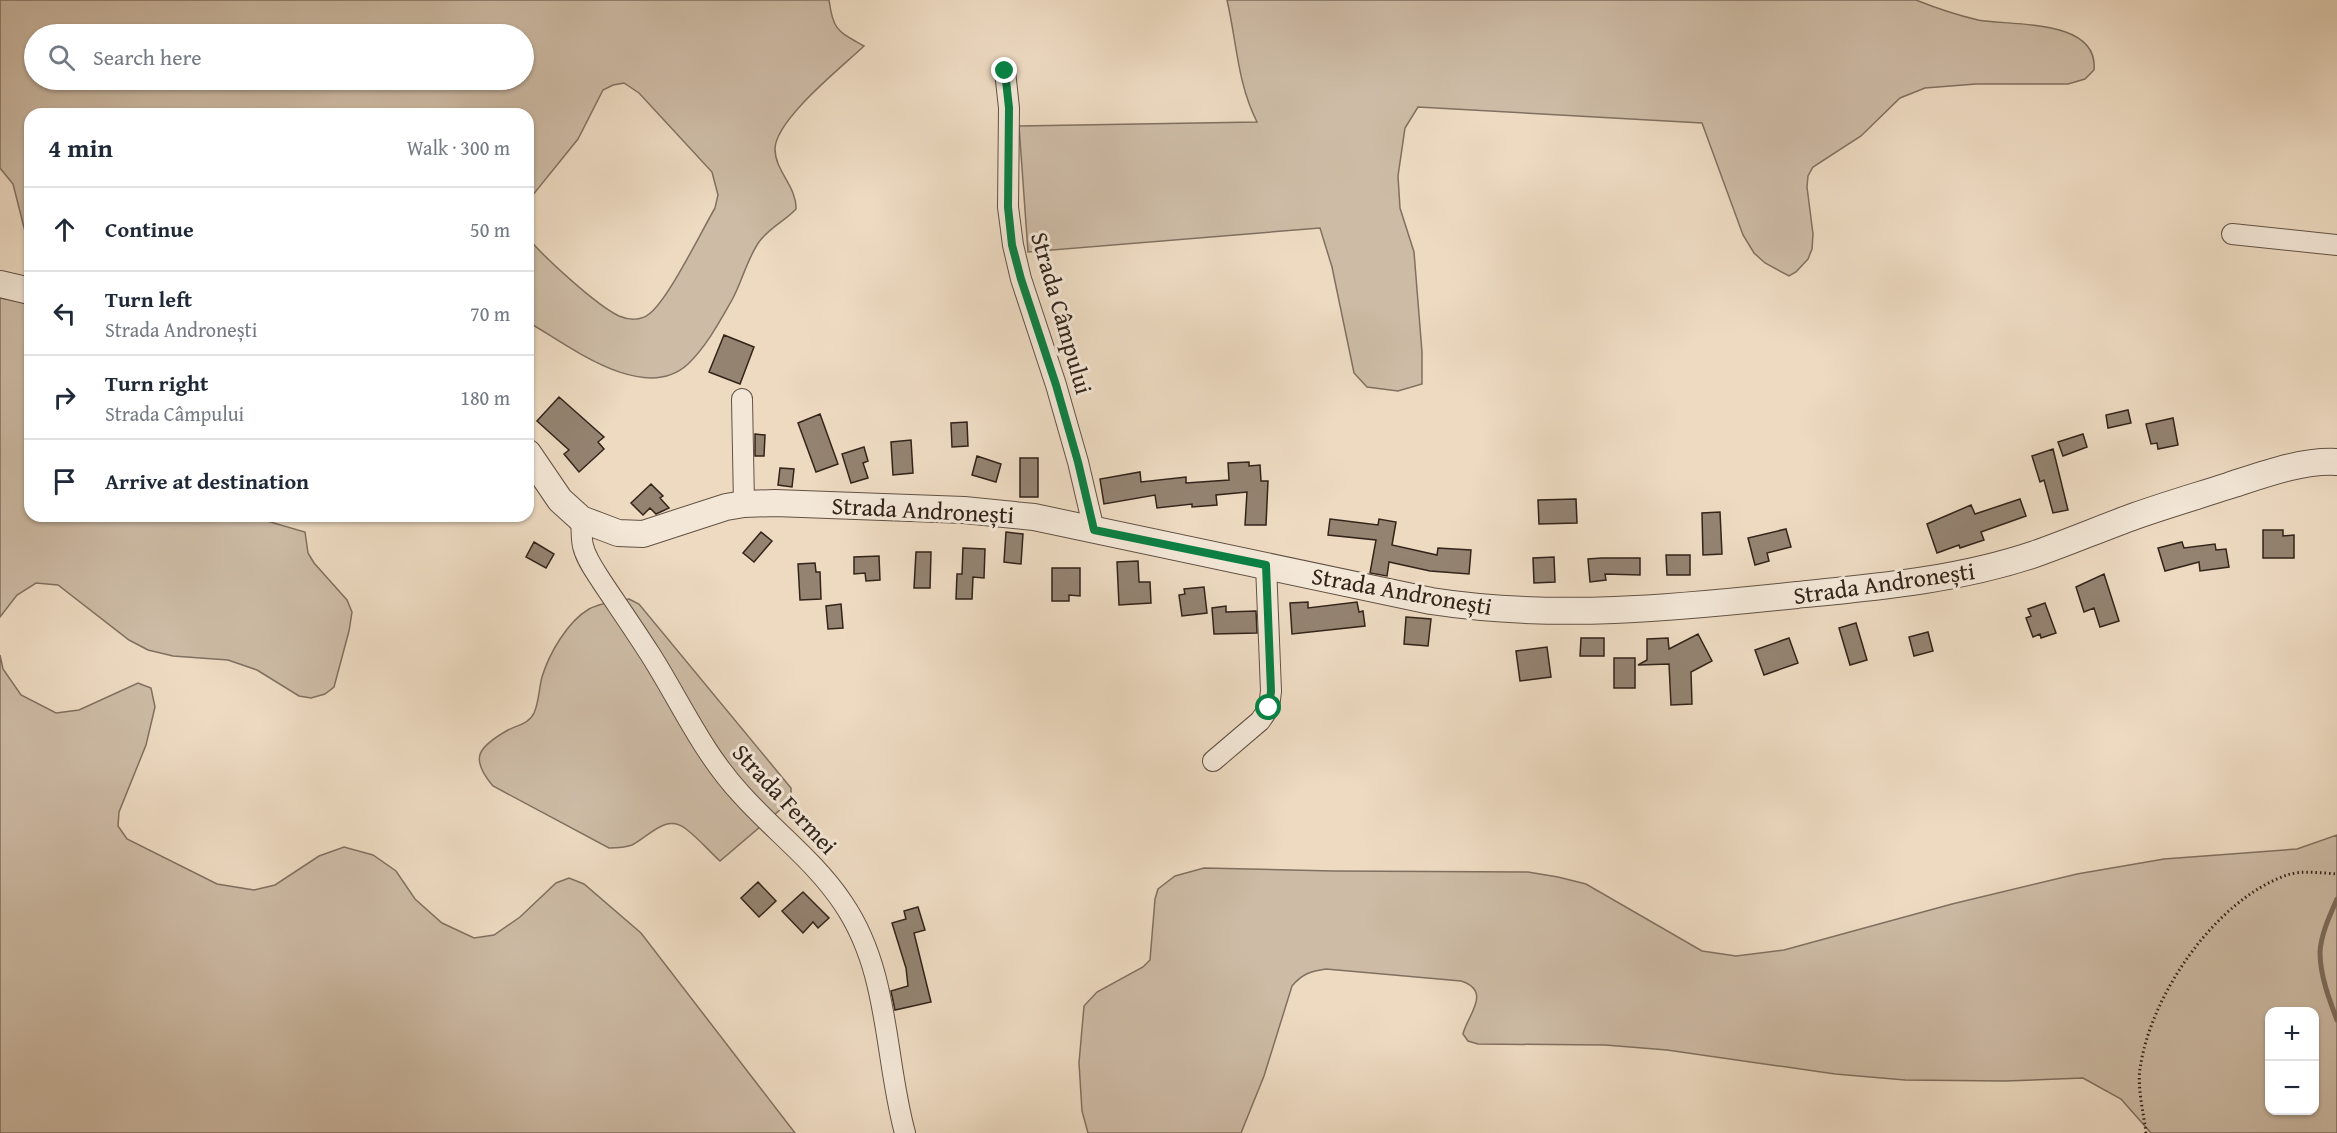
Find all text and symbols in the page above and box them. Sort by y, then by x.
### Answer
search box [24,24,534,90]
icon: search [45,41,78,74]
text: Search here [93,41,202,73]
route end [991,57,1017,83]
text: 4 min [48,128,113,167]
text: Walk · 300 m [407,133,510,162]
icon: ahead [48,213,81,246]
text: Continue [105,213,194,245]
text: 50 m [470,215,510,244]
street label: Strada Câmpului [1022,228,1102,398]
text: Turn left [105,283,192,315]
icon: left [48,297,81,330]
text: 70 m [470,299,510,328]
text: Strada Andronești [105,315,257,344]
text: Turn right [105,367,208,399]
icon: right [48,381,81,414]
text: 180 m [460,383,510,412]
text: Strada Câmpului [105,399,244,428]
icon: arrive [48,465,81,498]
text: Arrive at destination [105,465,309,497]
street label: Strada Andronești [831,488,1015,532]
street label: Strada Andronești [1791,553,1977,613]
street label: Strada Andronești [1309,558,1495,624]
route start [1255,694,1281,720]
street label: Strada Fermei [724,736,846,862]
map controls [2265,1007,2319,1115]
button: + [2265,1007,2319,1061]
button: − [2265,1061,2319,1115]

